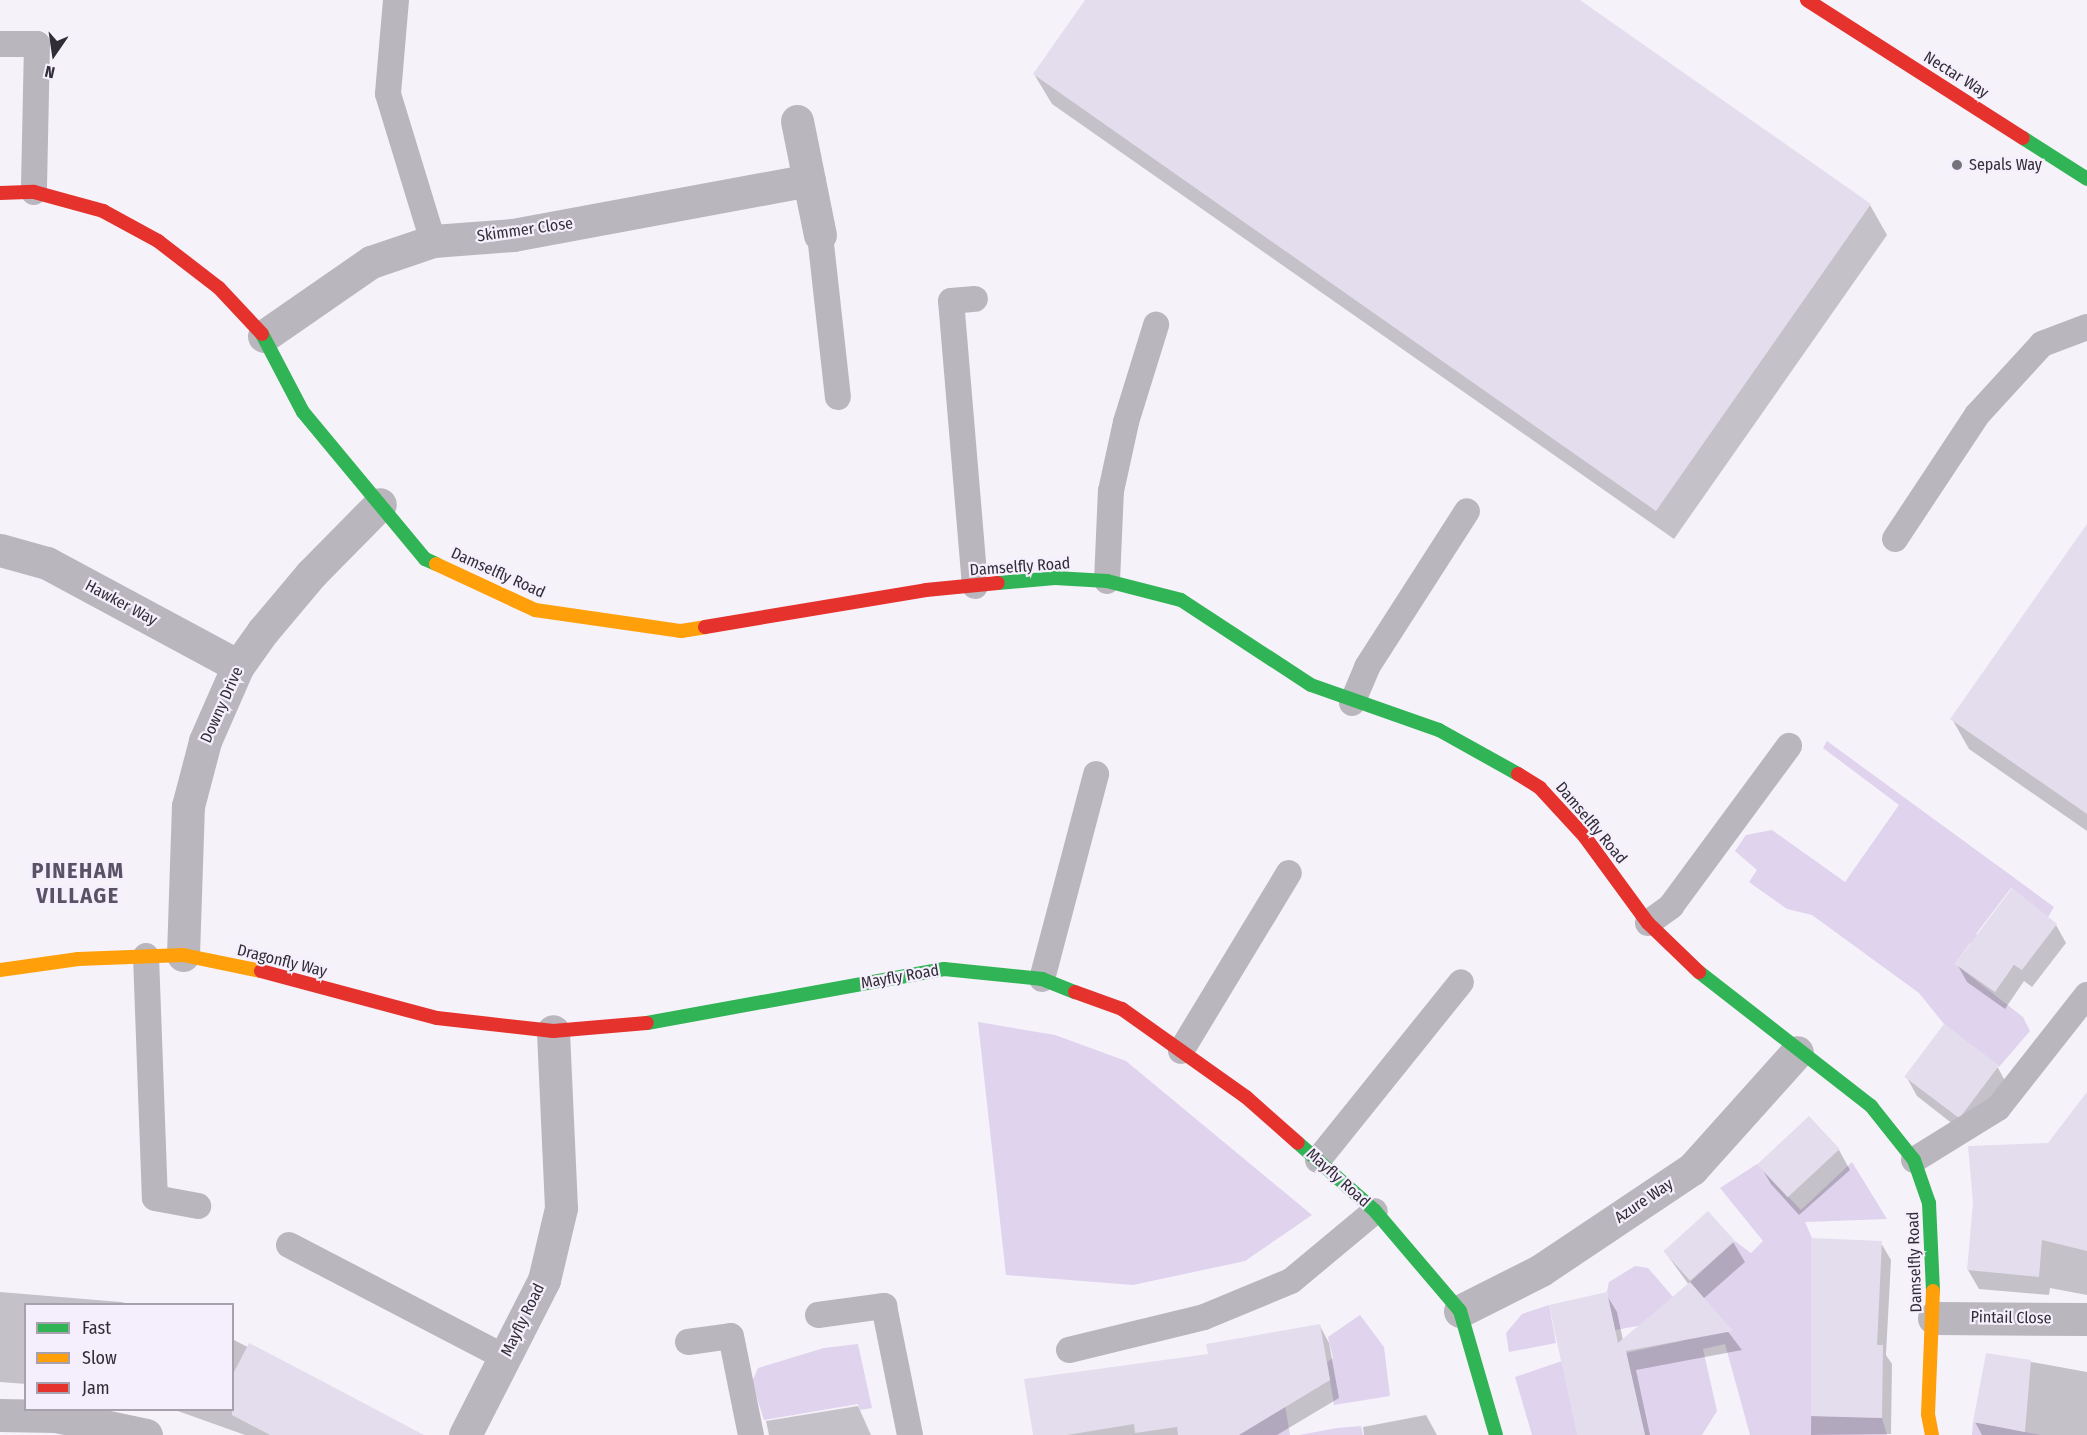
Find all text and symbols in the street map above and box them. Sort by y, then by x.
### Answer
north arrow [24,24,84,84]
street label: Nectar Way [1920,48,1992,102]
text: N [43,62,57,82]
place label: Sepals Way [1969,155,2042,175]
marker: Sepals Way [1950,158,1964,172]
street label: Skimmer Close [476,214,574,246]
street label: Damselfly Road [448,544,548,602]
street label: Damselfly Road [969,554,1071,580]
street label: Hawker Way [82,576,160,630]
street label: Downy Drive [197,664,247,746]
street label: Damselfly Road [1551,778,1631,868]
district label: PINEHAM VILLAGE [31,857,125,908]
street label: Dragonfly Way [235,941,329,981]
street label: Mayfly Road [860,961,940,993]
street label: Mayfly Road [1302,1145,1374,1211]
street label: Azure Way [1611,1175,1677,1227]
street label: Damselfly Road [1904,1211,1926,1313]
street label: Mayfly Road [497,1280,549,1360]
legend [24,1303,234,1411]
street label: Pintail Close [1970,1308,2052,1328]
text: Fast [82,1317,111,1339]
text: Slow [82,1347,117,1369]
text: Jam [82,1377,110,1399]

